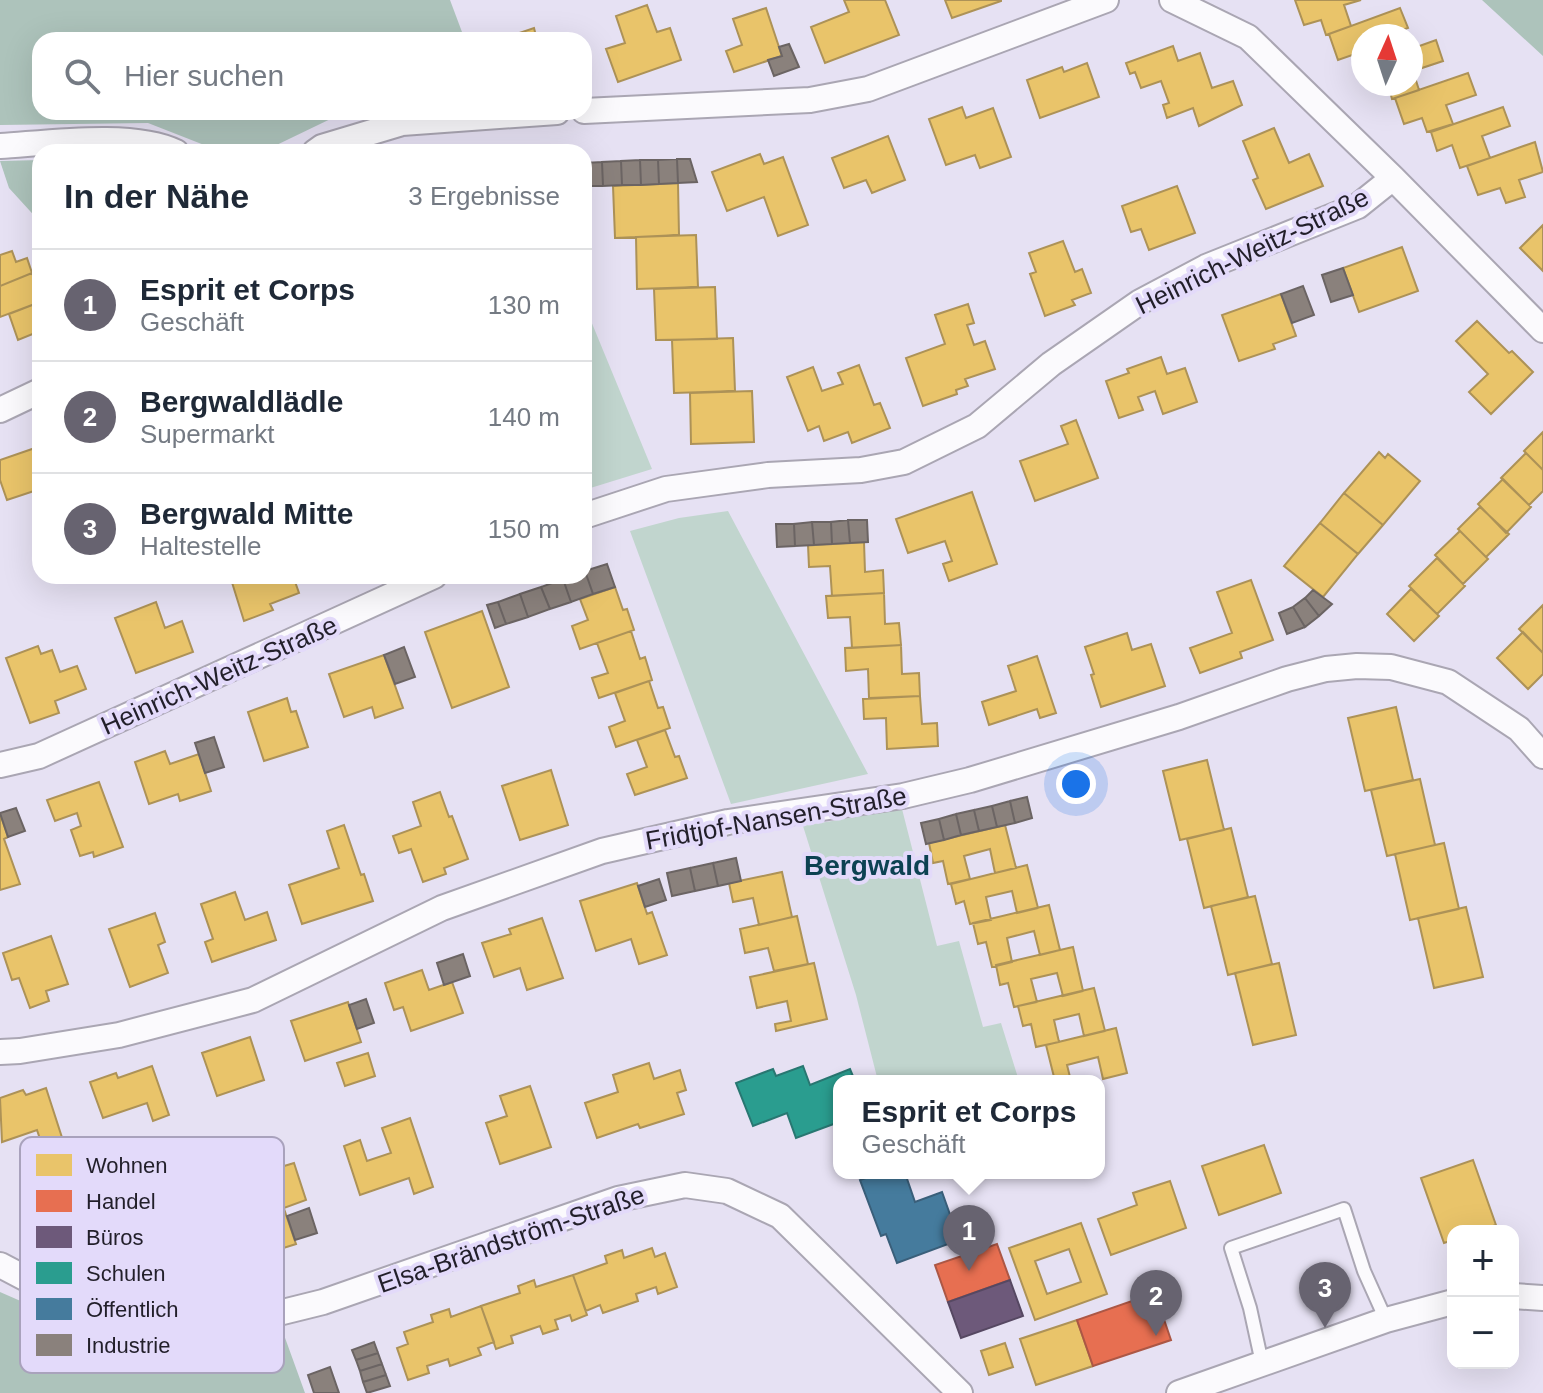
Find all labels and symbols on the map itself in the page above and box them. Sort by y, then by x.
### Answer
north arrow [1351,24,1423,96]
street label: Heinrich-Weitz-Straße [1131,182,1373,320]
street label: Heinrich-Weitz-Straße [96,609,342,741]
your location [1056,764,1096,804]
street label: Fridtjof-Nansen-Straße [643,780,909,856]
district label: Bergwald [804,850,930,881]
legend [20,1137,284,1373]
text: Wohnen [86,1153,168,1178]
street label: Elsa-Brändström-Straße [374,1179,648,1299]
text: Handel [86,1189,156,1214]
pin: 1 [943,1205,995,1271]
text: Büros [86,1225,143,1250]
text: Schulen [86,1261,166,1286]
pin: 3 [1299,1262,1351,1328]
pin: 2 [1130,1270,1182,1336]
text: Öffentlich [86,1297,179,1322]
text: Industrie [86,1333,170,1358]

